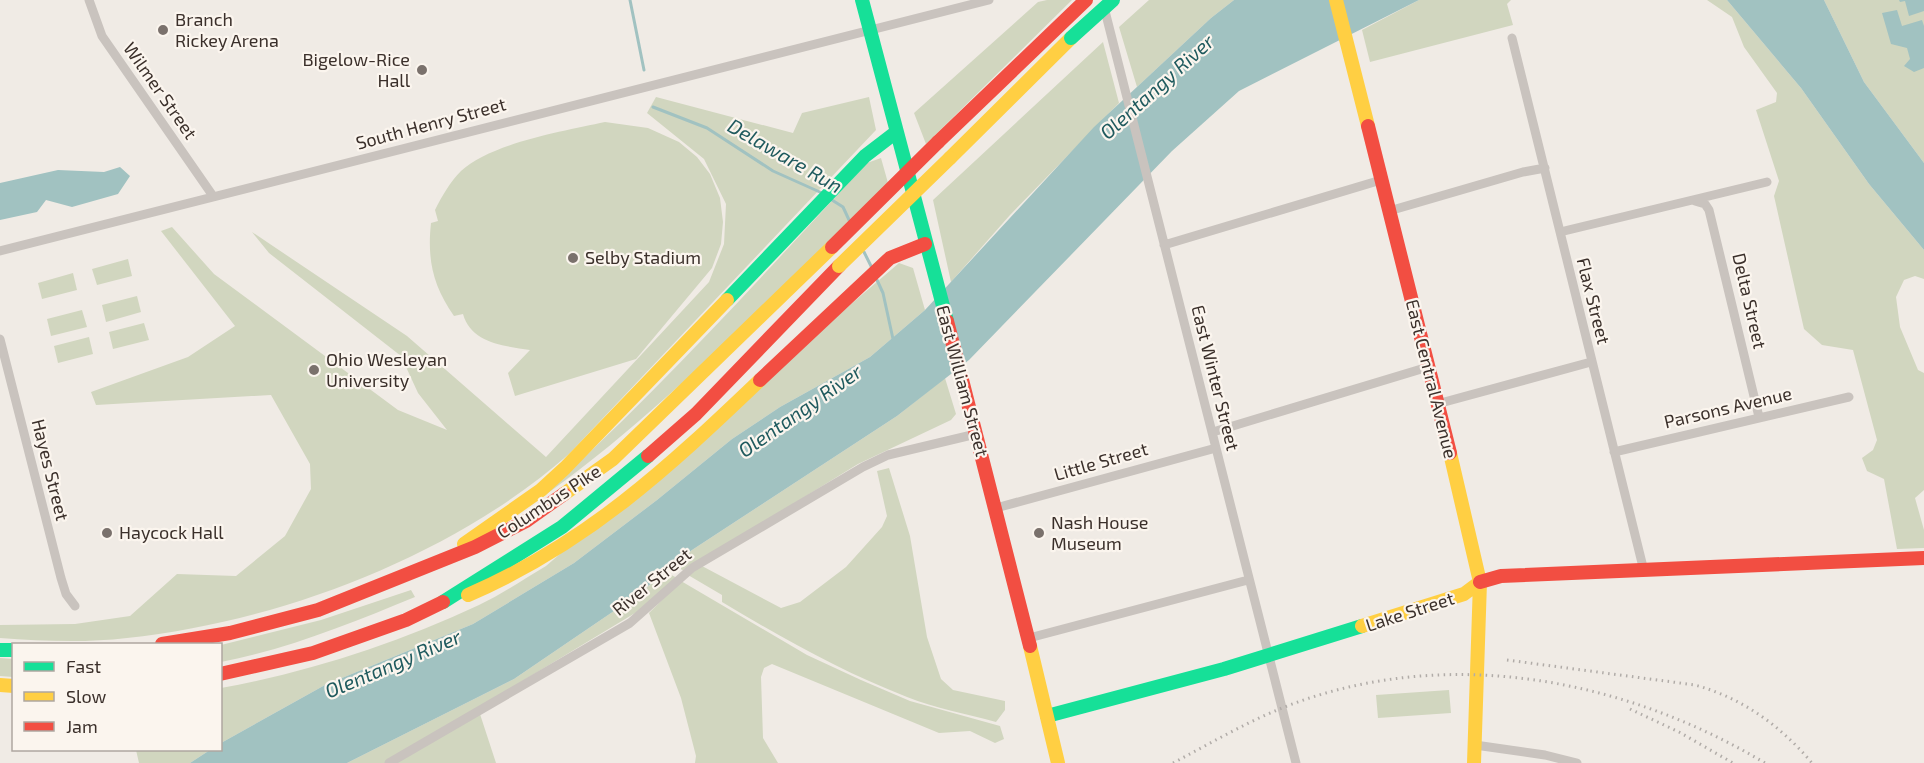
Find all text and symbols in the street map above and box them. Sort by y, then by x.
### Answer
place label: Branch Rickey Arena [175,8,279,51]
marker: Branch Rickey Arena [156,23,170,37]
water label: Olentangy River [1094,28,1220,145]
street label: Wilmer Street [119,38,202,143]
place label: Bigelow-Rice Hall [302,48,411,91]
marker: Bigelow-Rice Hall [415,63,429,77]
street label: South Henry Street [353,92,508,154]
water label: Delaware Run [724,113,847,198]
place label: Selby Stadium [585,246,701,268]
marker: Selby Stadium [566,251,580,265]
street label: Delta Street [1728,251,1772,351]
street label: Flax Street [1573,255,1615,346]
street label: East Central Avenue [1402,297,1462,461]
street label: East William Street [932,302,994,459]
street label: East Winter Street [1187,303,1245,453]
place label: Ohio Wesleyan University [326,348,447,391]
water label: Olentangy River [733,358,867,463]
marker: Ohio Wesleyan University [307,363,321,377]
street label: Parsons Avenue [1662,382,1794,432]
street label: Hayes Street [28,417,74,523]
street label: Little Street [1051,437,1150,485]
street label: Columbus Pike [492,459,604,543]
place label: Nash House Museum [1051,511,1149,554]
place label: Haycock Hall [119,521,224,543]
marker: Haycock Hall [100,526,114,540]
marker: Nash House Museum [1032,526,1046,540]
street label: River Street [607,543,696,620]
street label: Lake Street [1363,586,1457,636]
water label: Olentangy River [321,623,466,703]
legend [12,643,222,751]
text: Fast [66,655,101,677]
text: Slow [66,685,107,707]
text: Jam [66,715,98,737]

